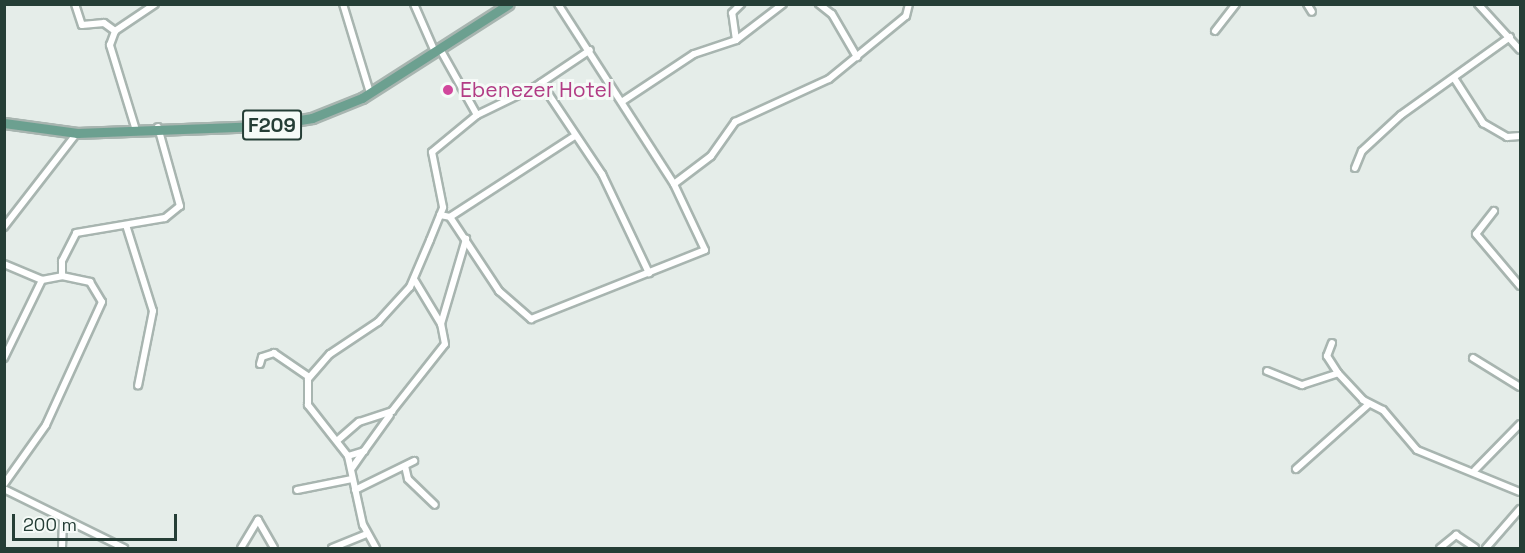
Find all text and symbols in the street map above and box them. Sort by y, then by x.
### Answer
place label: Ebenezer Hotel [460,77,612,103]
marker: Ebenezer Hotel [441,83,455,97]
road number: F209 [242,108,302,142]
scale bar [15,502,180,540]
text: 200 m [23,513,77,536]

